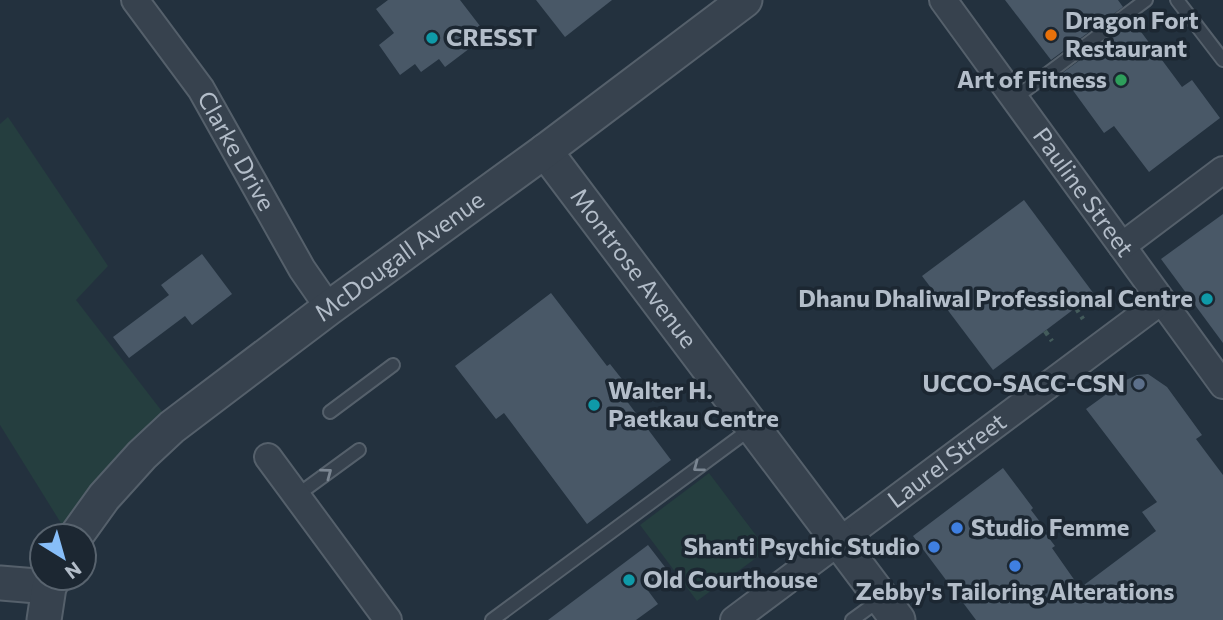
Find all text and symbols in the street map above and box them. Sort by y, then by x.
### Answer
place label: Dragon Fort Restaurant [1065,5,1199,62]
place label: CRESST [446,22,537,51]
marker: Dragon Fort Restaurant [1043,27,1059,43]
marker: CRESST [424,30,440,46]
place label: Art of Fitness [957,64,1107,93]
marker: Art of Fitness [1113,72,1129,88]
street label: Clarke Drive [192,85,282,215]
street label: Pauline Street [1028,122,1141,262]
street label: Montrose Avenue [565,182,704,353]
street label: McDougall Avenue [308,184,489,327]
place label: Dhanu Dhaliwal Professional Centre [798,283,1193,312]
marker: Dhanu Dhaliwal Professional Centre [1199,291,1215,307]
place label: UCCO-SACC-CSN [922,368,1125,397]
place label: Walter H. Paetkau Centre [608,375,779,432]
marker: UCCO-SACC-CSN [1131,376,1147,392]
marker: Walter H. Paetkau Centre [586,397,602,413]
street label: Laurel Street [881,406,1011,513]
one-way arrow [693,459,706,472]
one-way arrow [320,469,332,481]
place label: Studio Femme [971,512,1129,541]
marker: Studio Femme [949,520,965,536]
north arrow [28,522,98,592]
place label: Shanti Psychic Studio [683,531,920,560]
marker: Shanti Psychic Studio [926,539,942,555]
text: N [61,557,86,584]
marker: Zebby's Tailoring Alterations [1007,558,1023,574]
place label: Old Courthouse [643,564,818,593]
marker: Old Courthouse [621,572,637,588]
place label: Zebby's Tailoring Alterations [856,576,1174,605]

